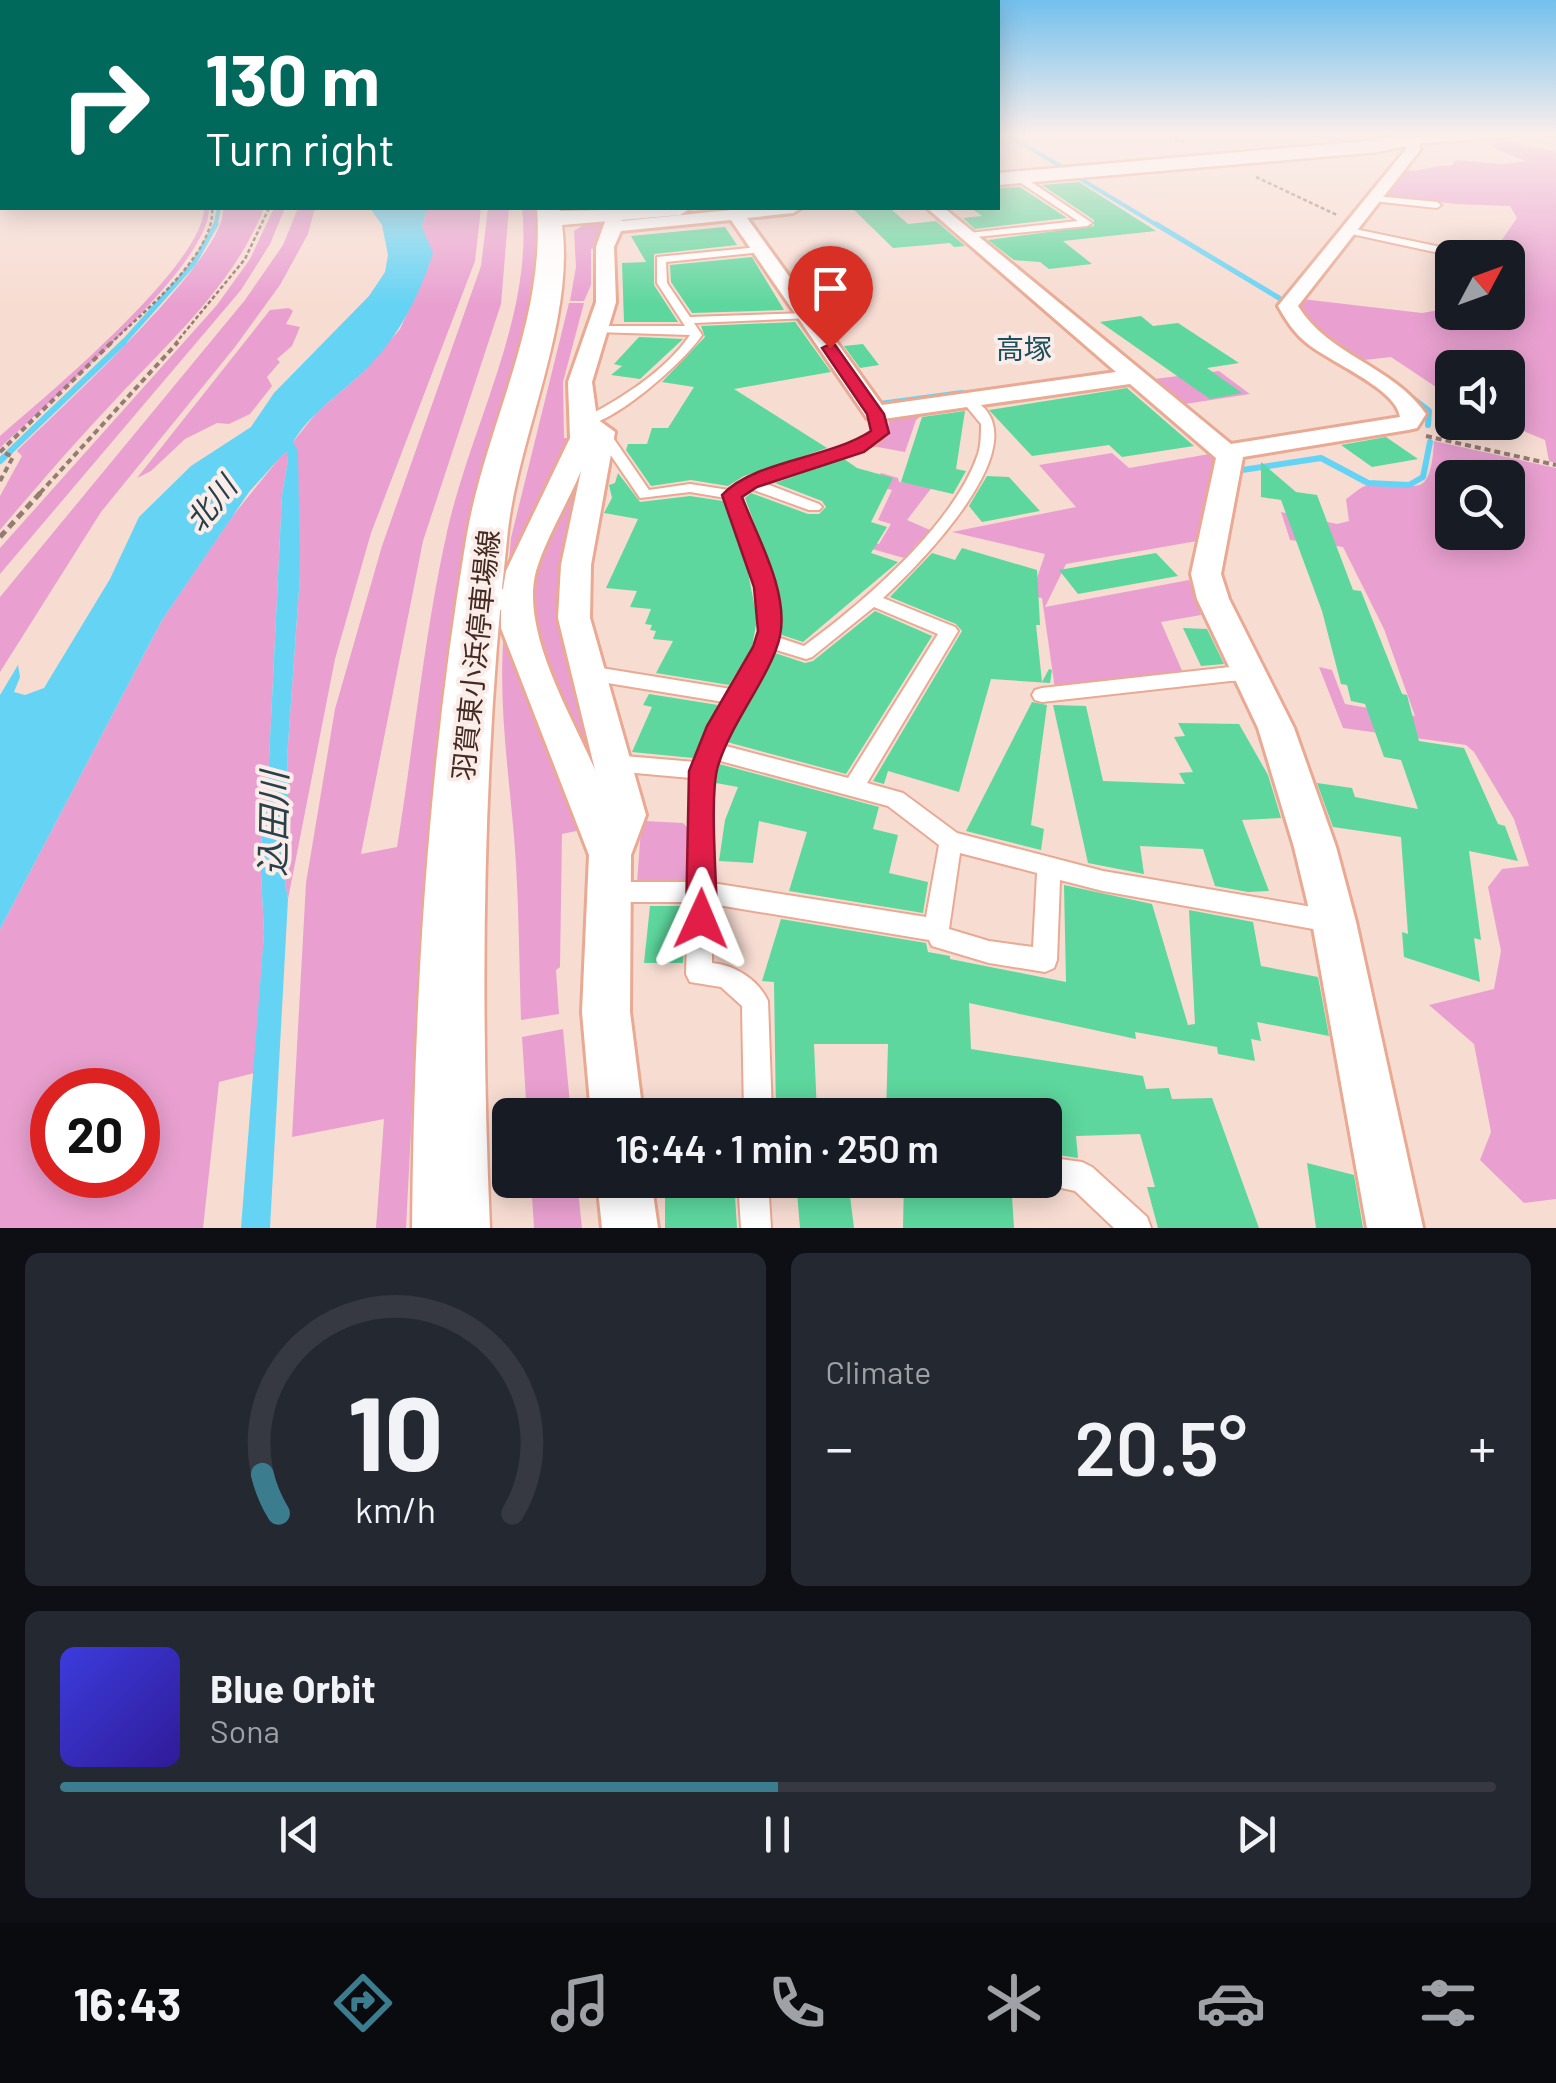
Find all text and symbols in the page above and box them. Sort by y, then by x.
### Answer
text: 130 m [205,36,380,120]
icon: right [40,40,170,170]
text: Turn right [205,121,395,175]
north arrow [1435,240,1525,330]
map controls [1435,240,1525,550]
pin [788,246,873,349]
icon: arrive [803,261,858,316]
district label: 高塚 [996,331,1052,365]
button: sound [1435,350,1525,440]
button: search [1435,460,1525,550]
water label: 北川 [177,466,245,538]
street label: 羽賀東小浜停車場線 [445,528,505,782]
water label: 込田川 [250,767,294,877]
position arrow [649,867,753,971]
speed limit sign: 20 [30,1068,160,1198]
text: 16:44 · 1 min · 250 m [615,1125,939,1171]
text: Climate [826,1352,931,1390]
text: 10 [347,1367,443,1492]
text: 20.5° [1074,1401,1247,1491]
text: − [826,1413,853,1479]
text: + [1468,1413,1496,1479]
text: km/h [355,1487,436,1530]
text: Blue Orbit [210,1665,376,1711]
text: Sona [210,1711,280,1749]
icon: previous [272,1807,327,1862]
icon: pause [750,1807,805,1862]
icon: next [1229,1807,1284,1862]
icon: directions [328,1968,398,2038]
icon: music [545,1968,615,2038]
icon: phone [762,1968,832,2038]
icon: climate [979,1968,1049,2038]
icon: car [1196,1968,1266,2038]
icon: filters [1413,1968,1483,2038]
text: 16:43 [73,1976,181,2030]

